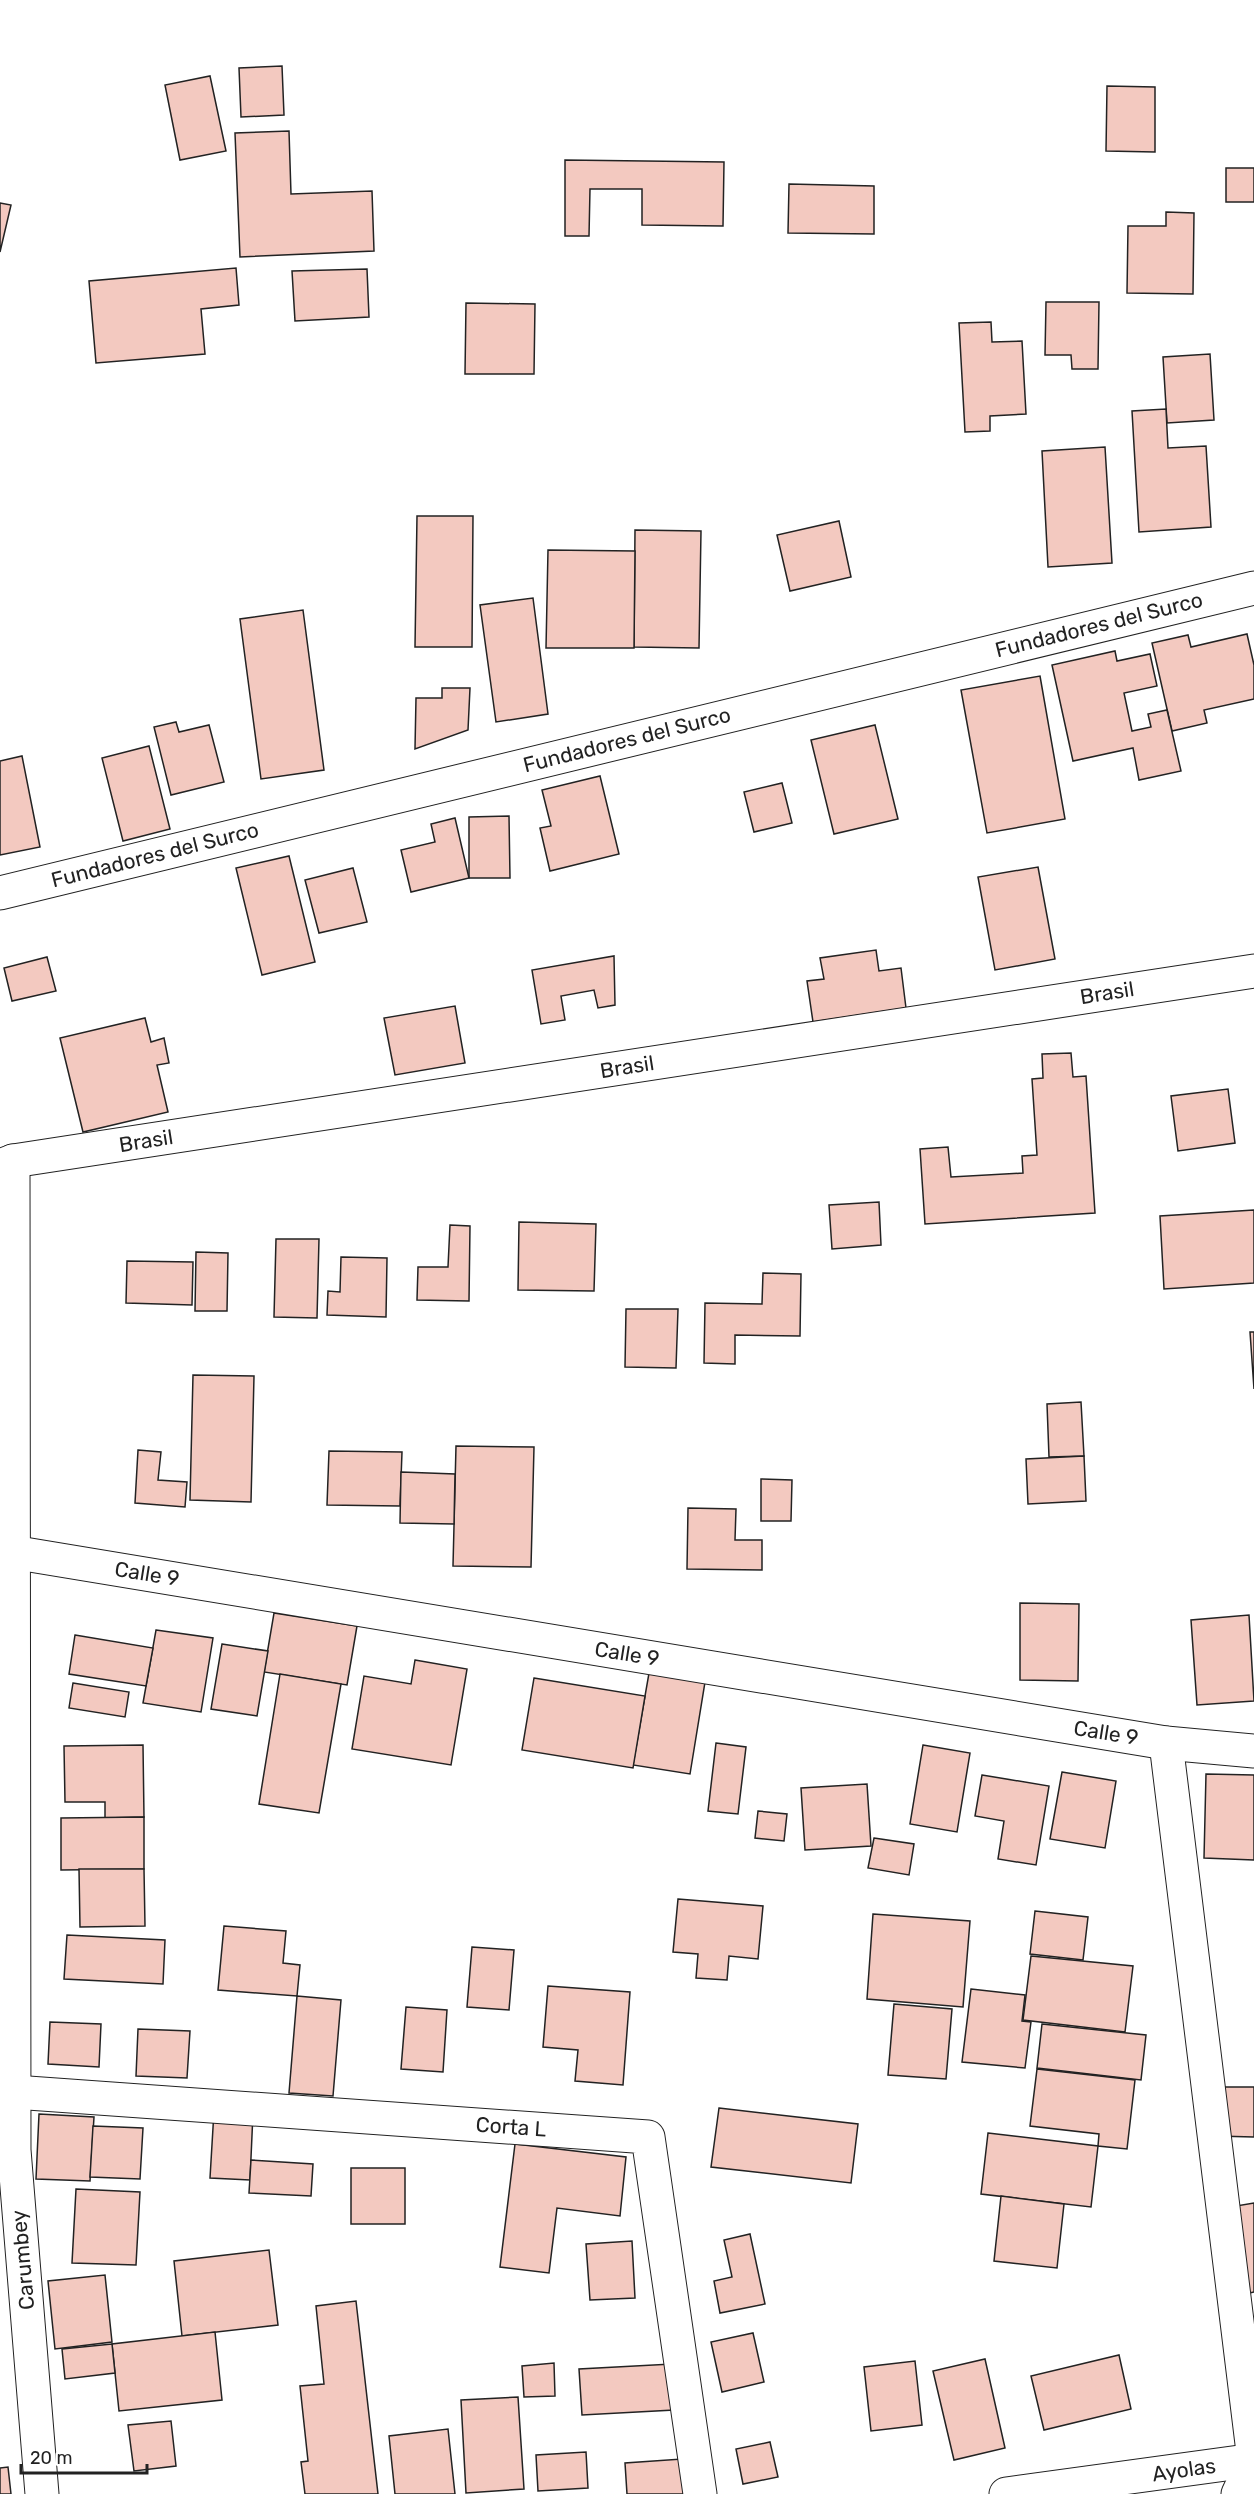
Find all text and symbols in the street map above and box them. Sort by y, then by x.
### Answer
street label: Fundadores del Surco [992,587,1205,662]
street label: Fundadores del Surco [520,702,733,777]
street label: Fundadores del Surco [48,817,261,892]
street label: Brasil [1078,976,1136,1009]
street label: Brasil [598,1050,656,1083]
street label: Brasil [117,1124,175,1157]
street label: Calle 9 [113,1556,181,1591]
street label: Calle 9 [593,1636,661,1671]
street label: Calle 9 [1072,1715,1140,1750]
street label: Corta L [475,2112,547,2141]
street label: Carumbey [6,2209,39,2311]
scale bar [21,2437,147,2475]
text: 20 m [30,2447,72,2469]
street label: Ayolas [1150,2453,1217,2486]

